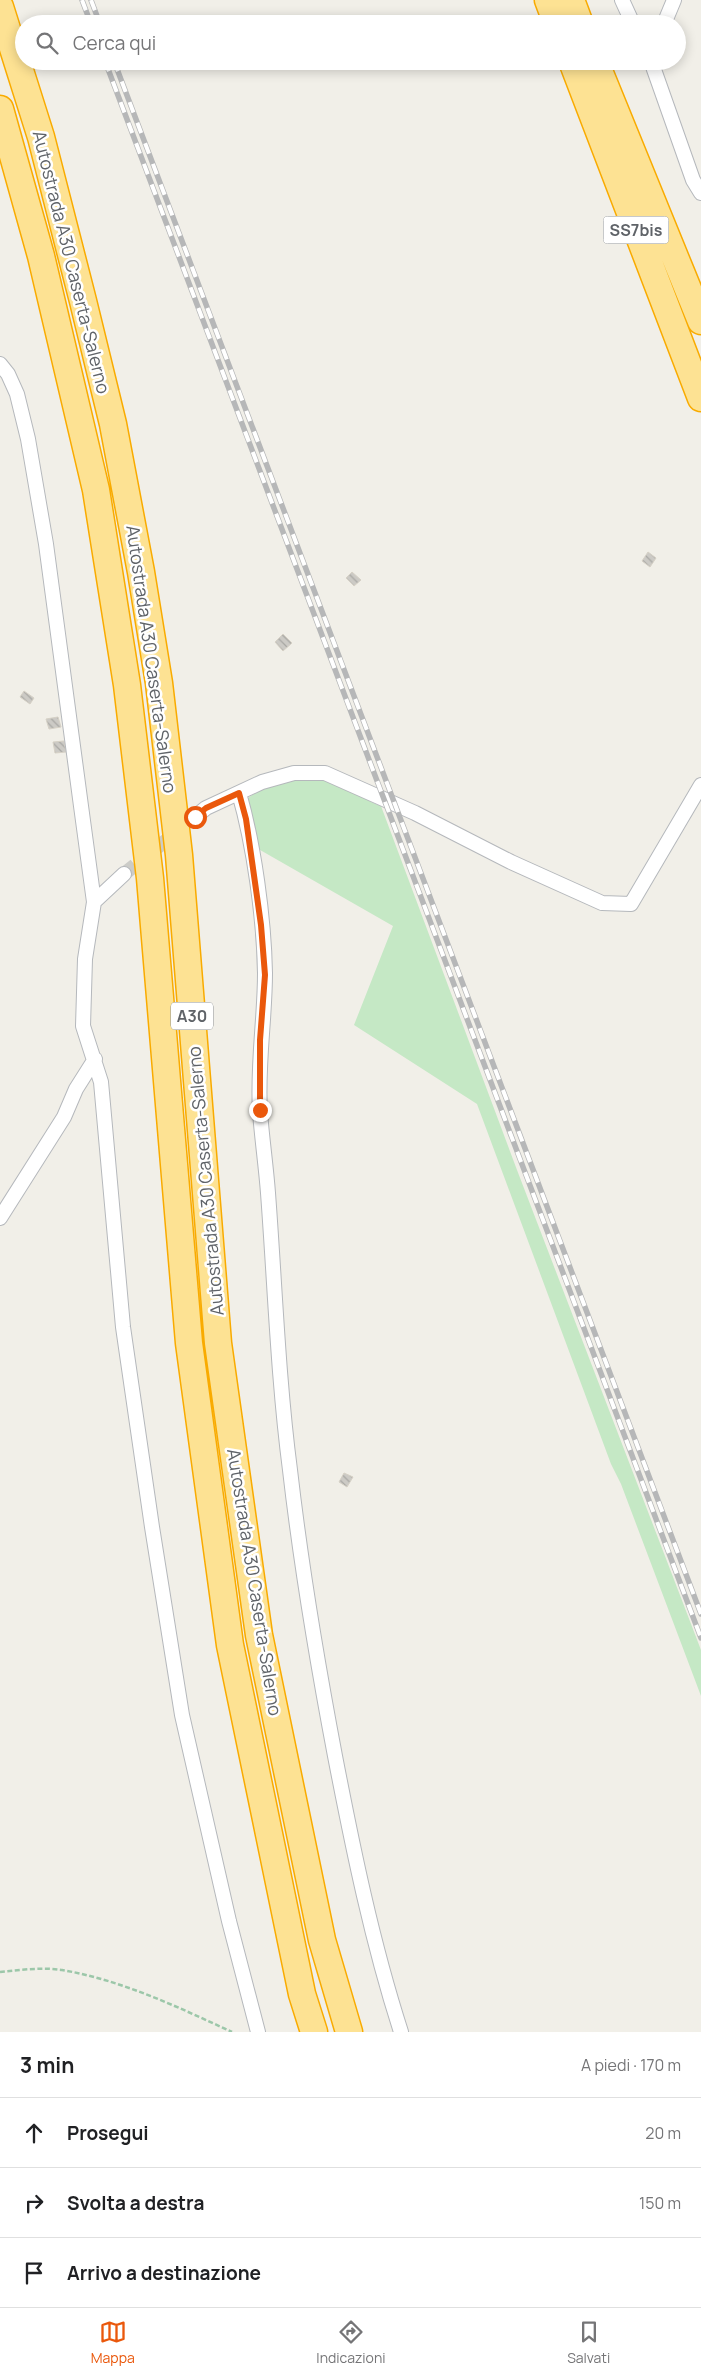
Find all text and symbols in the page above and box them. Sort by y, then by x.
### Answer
search box [15,15,686,70]
icon: search [33,29,61,57]
text: Cerca qui [73,30,156,56]
street label: Autostrada A30 Caserta-Salerno [28,128,116,396]
road number: SS7bis [604,216,668,244]
street label: Autostrada A30 Caserta-Salerno [121,524,183,794]
route start [184,806,207,829]
road number: A30 [171,1002,213,1030]
street label: Autostrada A30 Caserta-Salerno [181,1045,229,1317]
route end [249,1099,272,1122]
street label: Autostrada A30 Caserta-Salerno [222,1447,288,1717]
text: 3 min [20,2051,74,2079]
text: A piedi · 170 m [581,2054,681,2076]
icon: ahead [20,2119,48,2147]
text: Prosegui [67,2120,149,2146]
text: 20 m [645,2122,681,2144]
icon: right [20,2189,48,2217]
text: Svolta a destra [67,2190,204,2216]
text: 150 m [639,2192,681,2214]
icon: arrive [20,2259,48,2287]
text: Arrivo a destinazione [67,2260,261,2286]
tab: Mappa [91,2318,135,2367]
tab: Indicazioni [316,2318,386,2367]
tab: Salvati [567,2318,610,2367]

